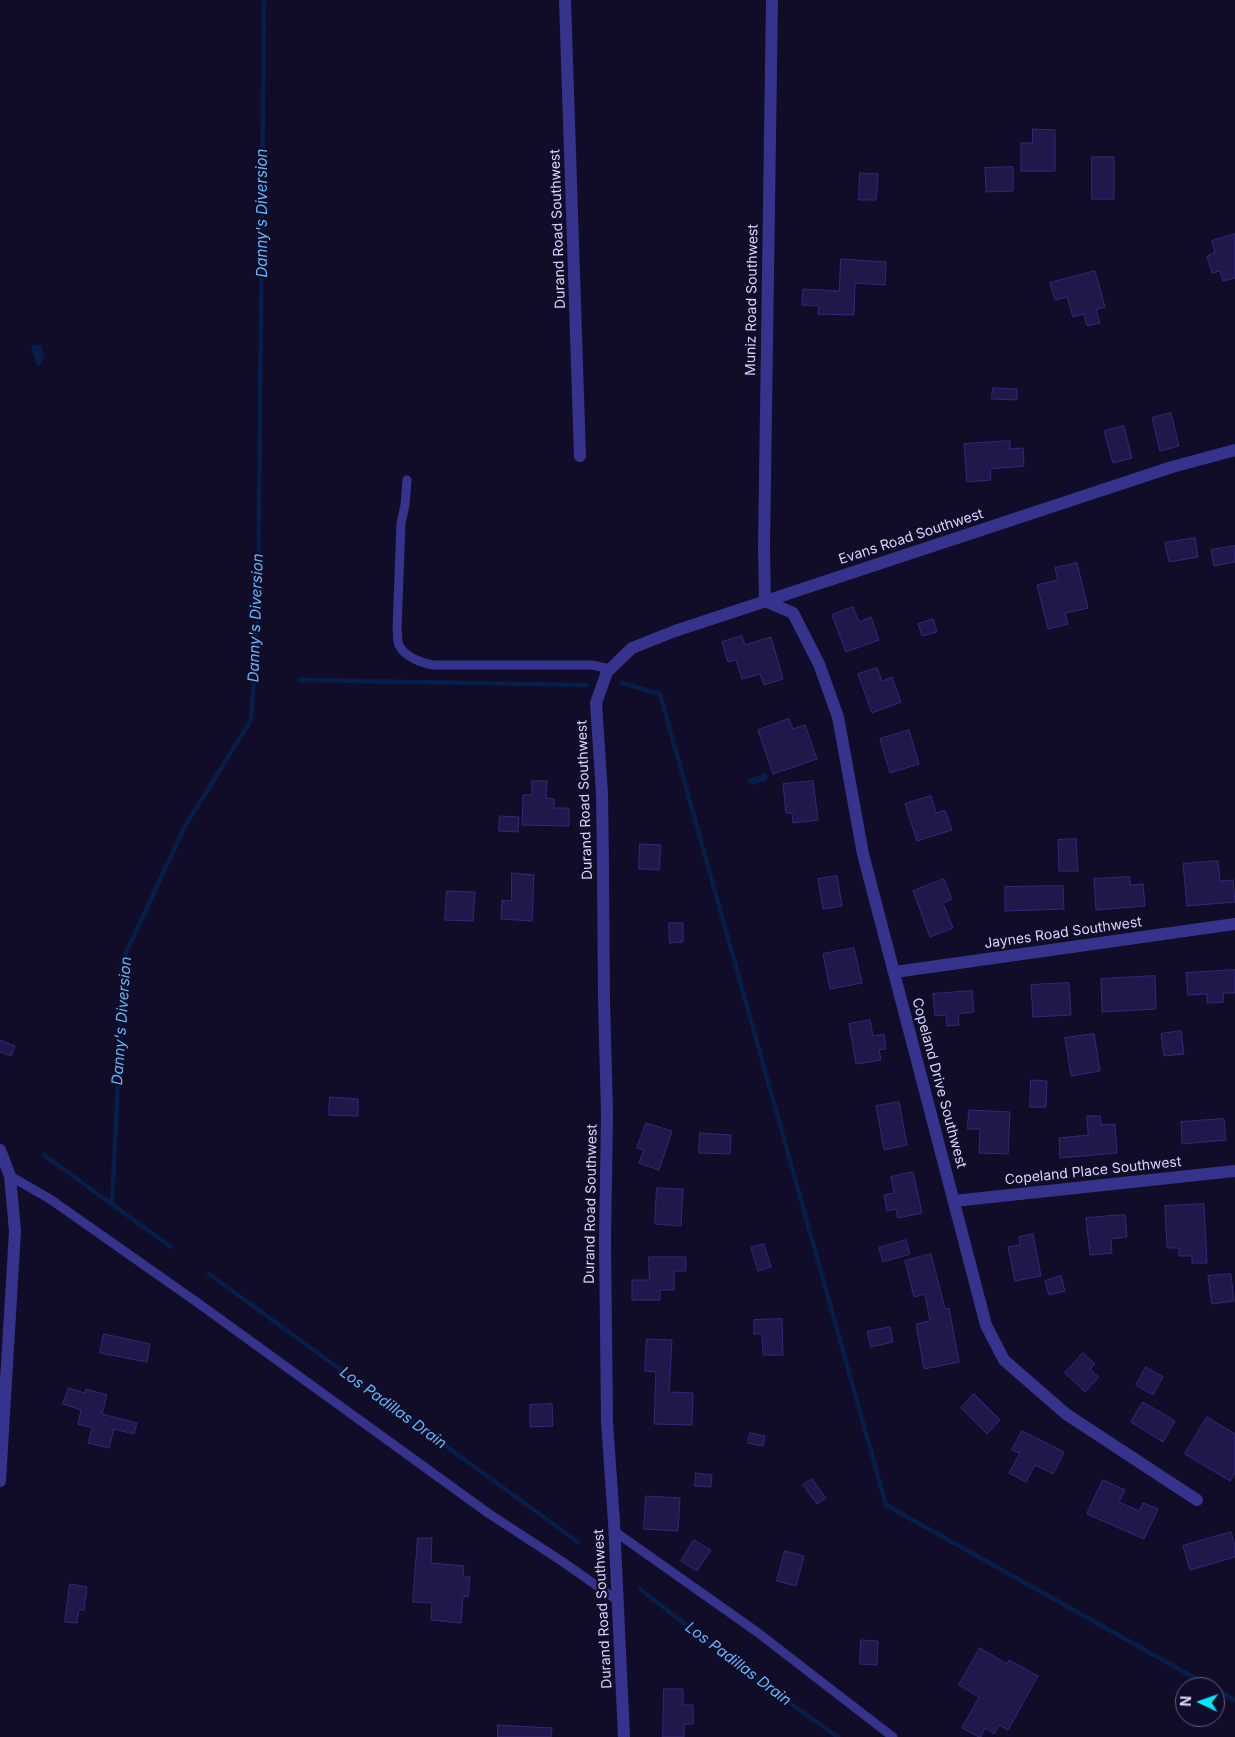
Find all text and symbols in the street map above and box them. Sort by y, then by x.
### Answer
water label: Danny's Diversion [253,149,271,277]
street label: Durand Road Southwest [547,149,569,309]
street label: Muniz Road Southwest [742,224,762,376]
street label: Evans Road Southwest [836,506,986,568]
water label: Danny's Diversion [245,553,267,683]
street label: Durand Road Southwest [574,720,596,880]
street label: Jaynes Road Southwest [983,914,1143,952]
water label: Danny's Diversion [109,956,135,1086]
street label: Copeland Drive Southwest [908,996,970,1170]
street label: Durand Road Southwest [581,1124,601,1284]
street label: Copeland Place Southwest [1004,1153,1182,1189]
water label: Los Padillas Drain [336,1363,450,1453]
street label: Durand Road Southwest [590,1529,616,1689]
water label: Los Padillas Drain [682,1618,794,1710]
north arrow [1175,1677,1225,1727]
text: N [1177,1695,1194,1707]

